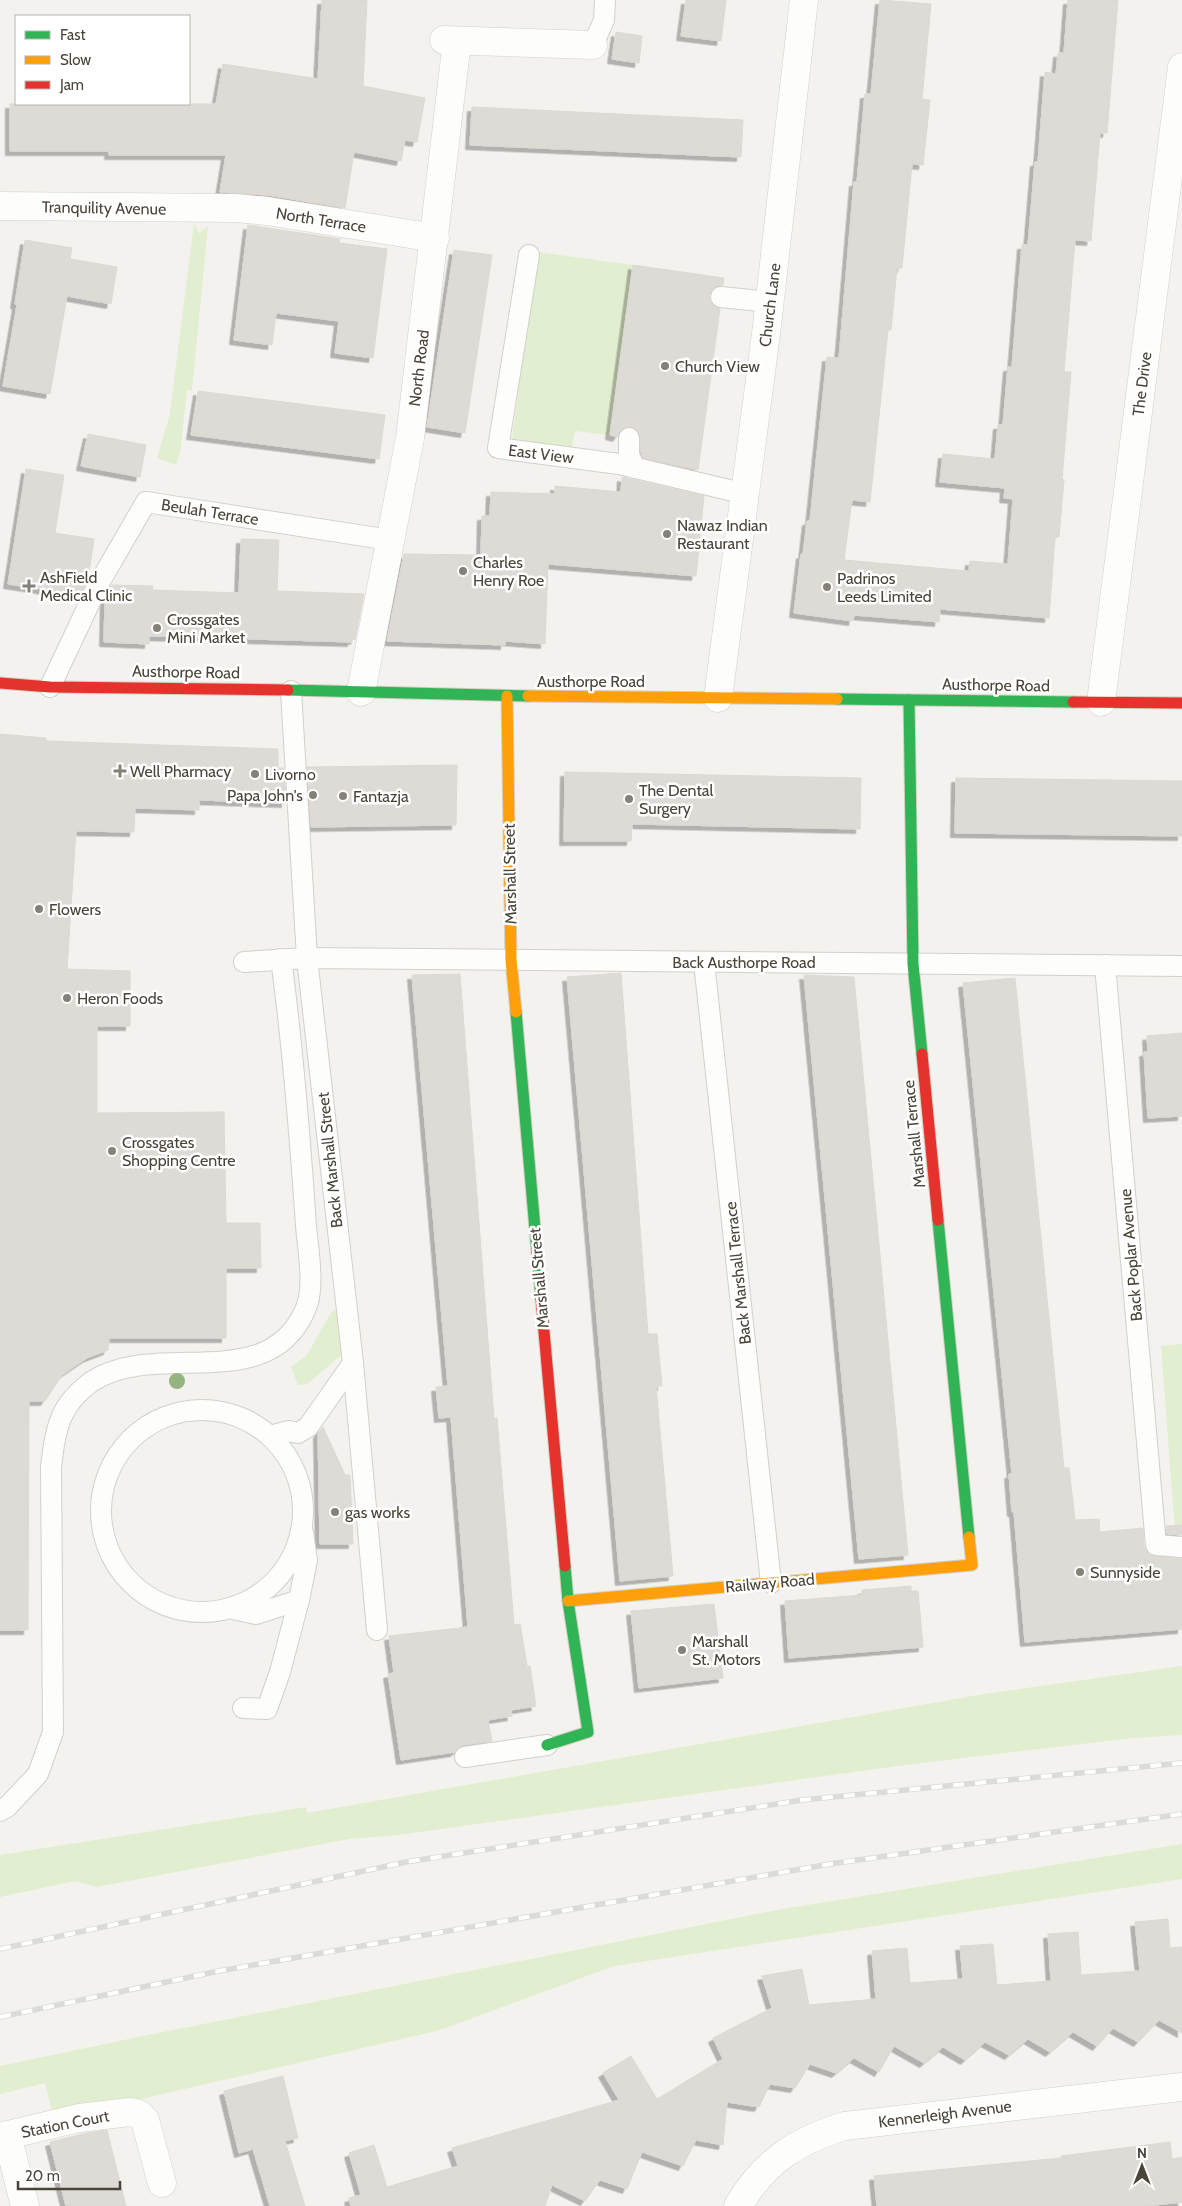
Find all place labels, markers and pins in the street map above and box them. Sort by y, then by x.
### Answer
place label: Church View [675,357,760,376]
marker: Church View [659,360,671,372]
place label: Nawaz Indian Restaurant [677,516,768,553]
marker: Nawaz Indian Restaurant [661,528,673,540]
place label: Charles Henry Roe [473,553,544,590]
marker: Charles Henry Roe [457,565,469,577]
place label: AshField Medical Clinic [40,568,132,605]
place label: Padrinos Leeds Limited [837,569,932,606]
marker: AshField Medical Clinic [22,579,36,593]
marker: Padrinos Leeds Limited [821,581,833,593]
place label: Crossgates Mini Market [167,610,246,647]
marker: Crossgates Mini Market [151,622,163,634]
place label: Well Pharmacy [130,762,231,781]
marker: Well Pharmacy [114,765,126,777]
place label: Livorno [265,765,316,784]
marker: Livorno [249,768,261,780]
place label: The Dental Surgery [639,781,714,818]
place label: Papa John's [227,786,303,805]
place label: Fantazja [353,787,409,806]
marker: Papa John's [307,789,319,801]
marker: Fantazja [337,790,349,802]
marker: The Dental Surgery [623,793,635,805]
place label: Flowers [49,900,102,919]
marker: Flowers [33,903,45,915]
place label: Heron Foods [77,989,164,1008]
marker: Heron Foods [61,992,73,1004]
place label: Crossgates Shopping Centre [122,1133,236,1170]
marker: Crossgates Shopping Centre [106,1145,118,1157]
place label: gas works [345,1503,410,1522]
marker: gas works [329,1506,341,1518]
place label: Sunnyside [1090,1563,1160,1582]
marker: Sunnyside [1074,1566,1086,1578]
place label: Marshall St. Motors [692,1632,761,1669]
marker: Marshall St. Motors [676,1644,688,1656]

